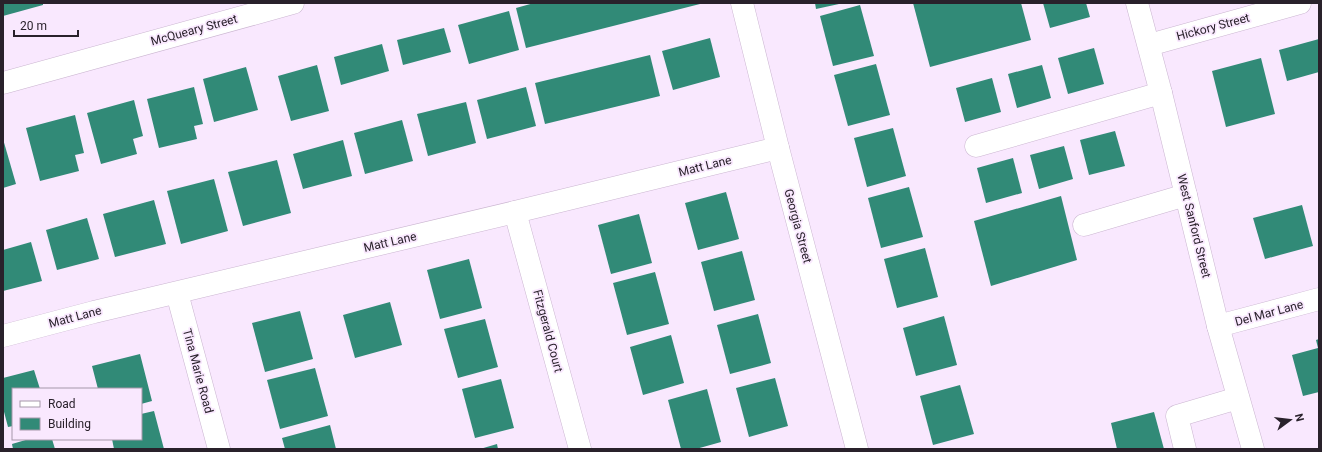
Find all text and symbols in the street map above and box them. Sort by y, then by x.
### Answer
street label: Hickory Street [1175,10,1251,43]
scale bar [14,12,78,38]
street label: McQueary Street [149,12,239,48]
text: 20 m [20,19,47,33]
street label: Matt Lane [677,153,733,179]
street label: West Sanford Street [1174,173,1214,279]
street label: Georgia Street [781,187,815,265]
street label: Matt Lane [362,229,418,255]
street label: Fitzgerald Court [530,288,566,374]
street label: Del Mar Lane [1233,297,1305,329]
street label: Matt Lane [47,303,103,331]
street label: Tina Marie Road [180,327,216,415]
legend [12,388,142,440]
text: Road [48,397,76,411]
north arrow [1270,400,1310,440]
text: N [1292,412,1307,423]
text: Building [48,417,91,431]

